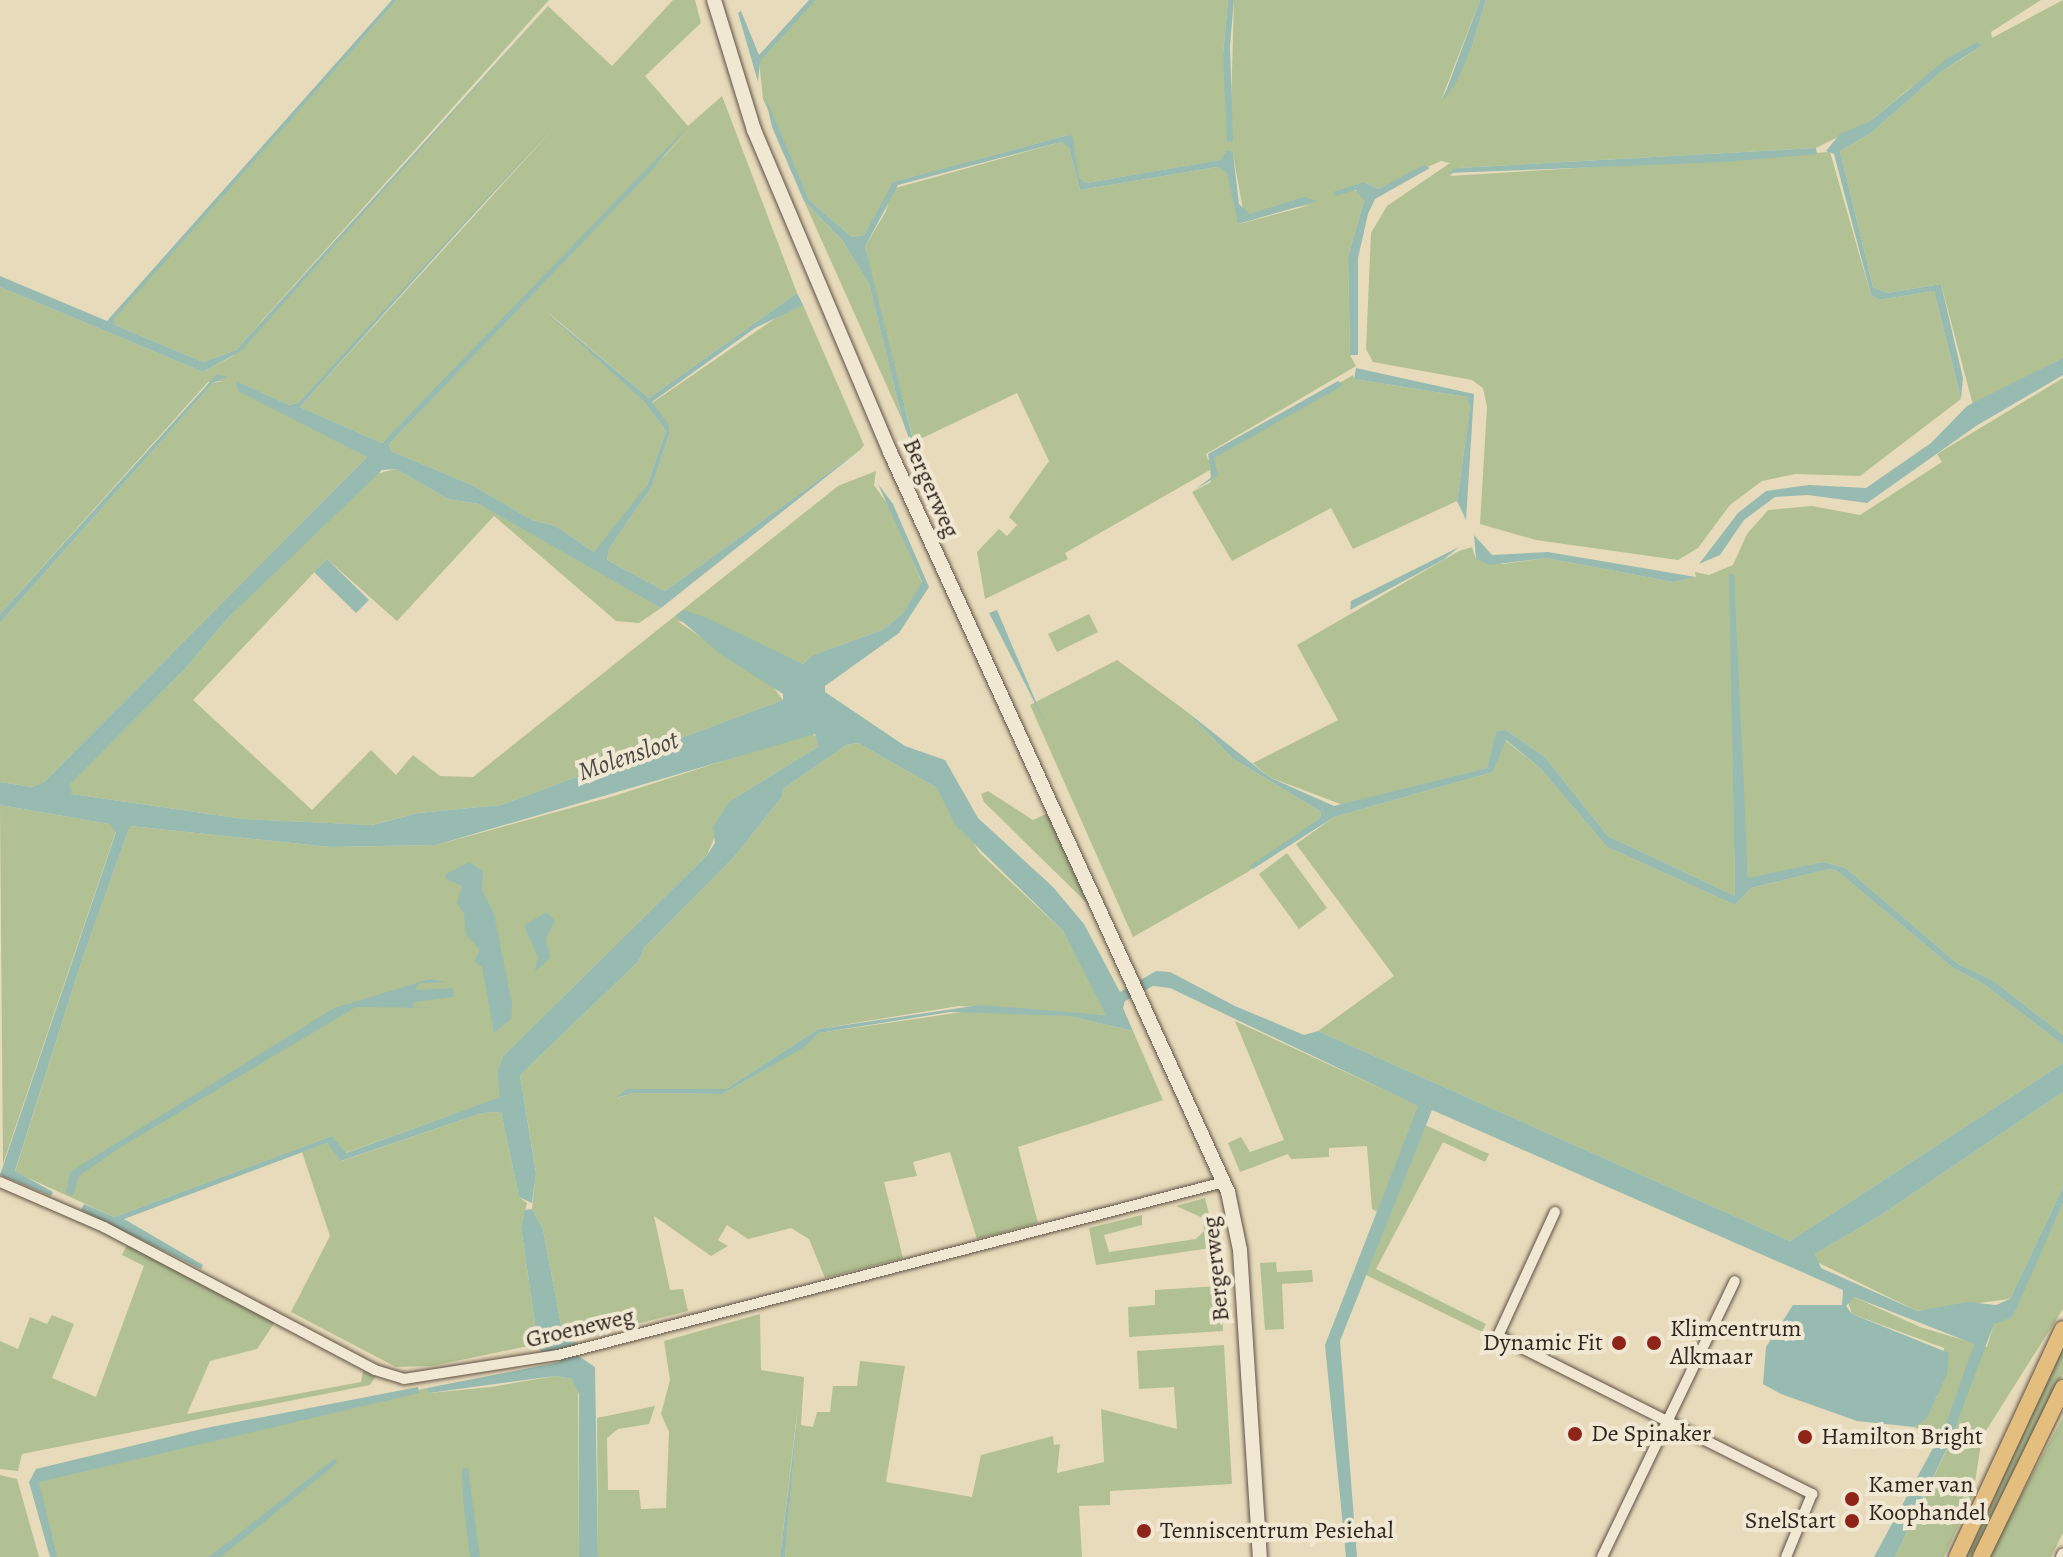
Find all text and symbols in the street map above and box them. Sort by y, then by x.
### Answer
street label: Bergerweg [896,434,966,542]
water label: Molensloot [574,724,682,788]
street label: Bergerweg [1196,1215,1236,1323]
street label: Groeneweg [523,1302,637,1354]
place label: Klimcentrum Alkmaar [1670,1315,1801,1371]
place label: Dynamic Fit [1483,1329,1603,1357]
marker: Dynamic Fit [1610,1334,1628,1352]
marker: Klimcentrum Alkmaar [1645,1334,1663,1352]
place label: De Spinaker [1591,1420,1711,1448]
place label: Hamilton Bright [1821,1423,1983,1451]
marker: De Spinaker [1566,1425,1584,1443]
marker: Hamilton Bright [1796,1428,1814,1446]
place label: Kamer van Koophandel [1868,1471,1986,1527]
marker: Kamer van Koophandel [1843,1490,1861,1508]
place label: SnelStart [1745,1507,1836,1535]
marker: SnelStart [1843,1512,1861,1530]
place label: Tenniscentrum Pesiehal [1160,1517,1394,1545]
marker: Tenniscentrum Pesiehal [1135,1522,1153,1540]

